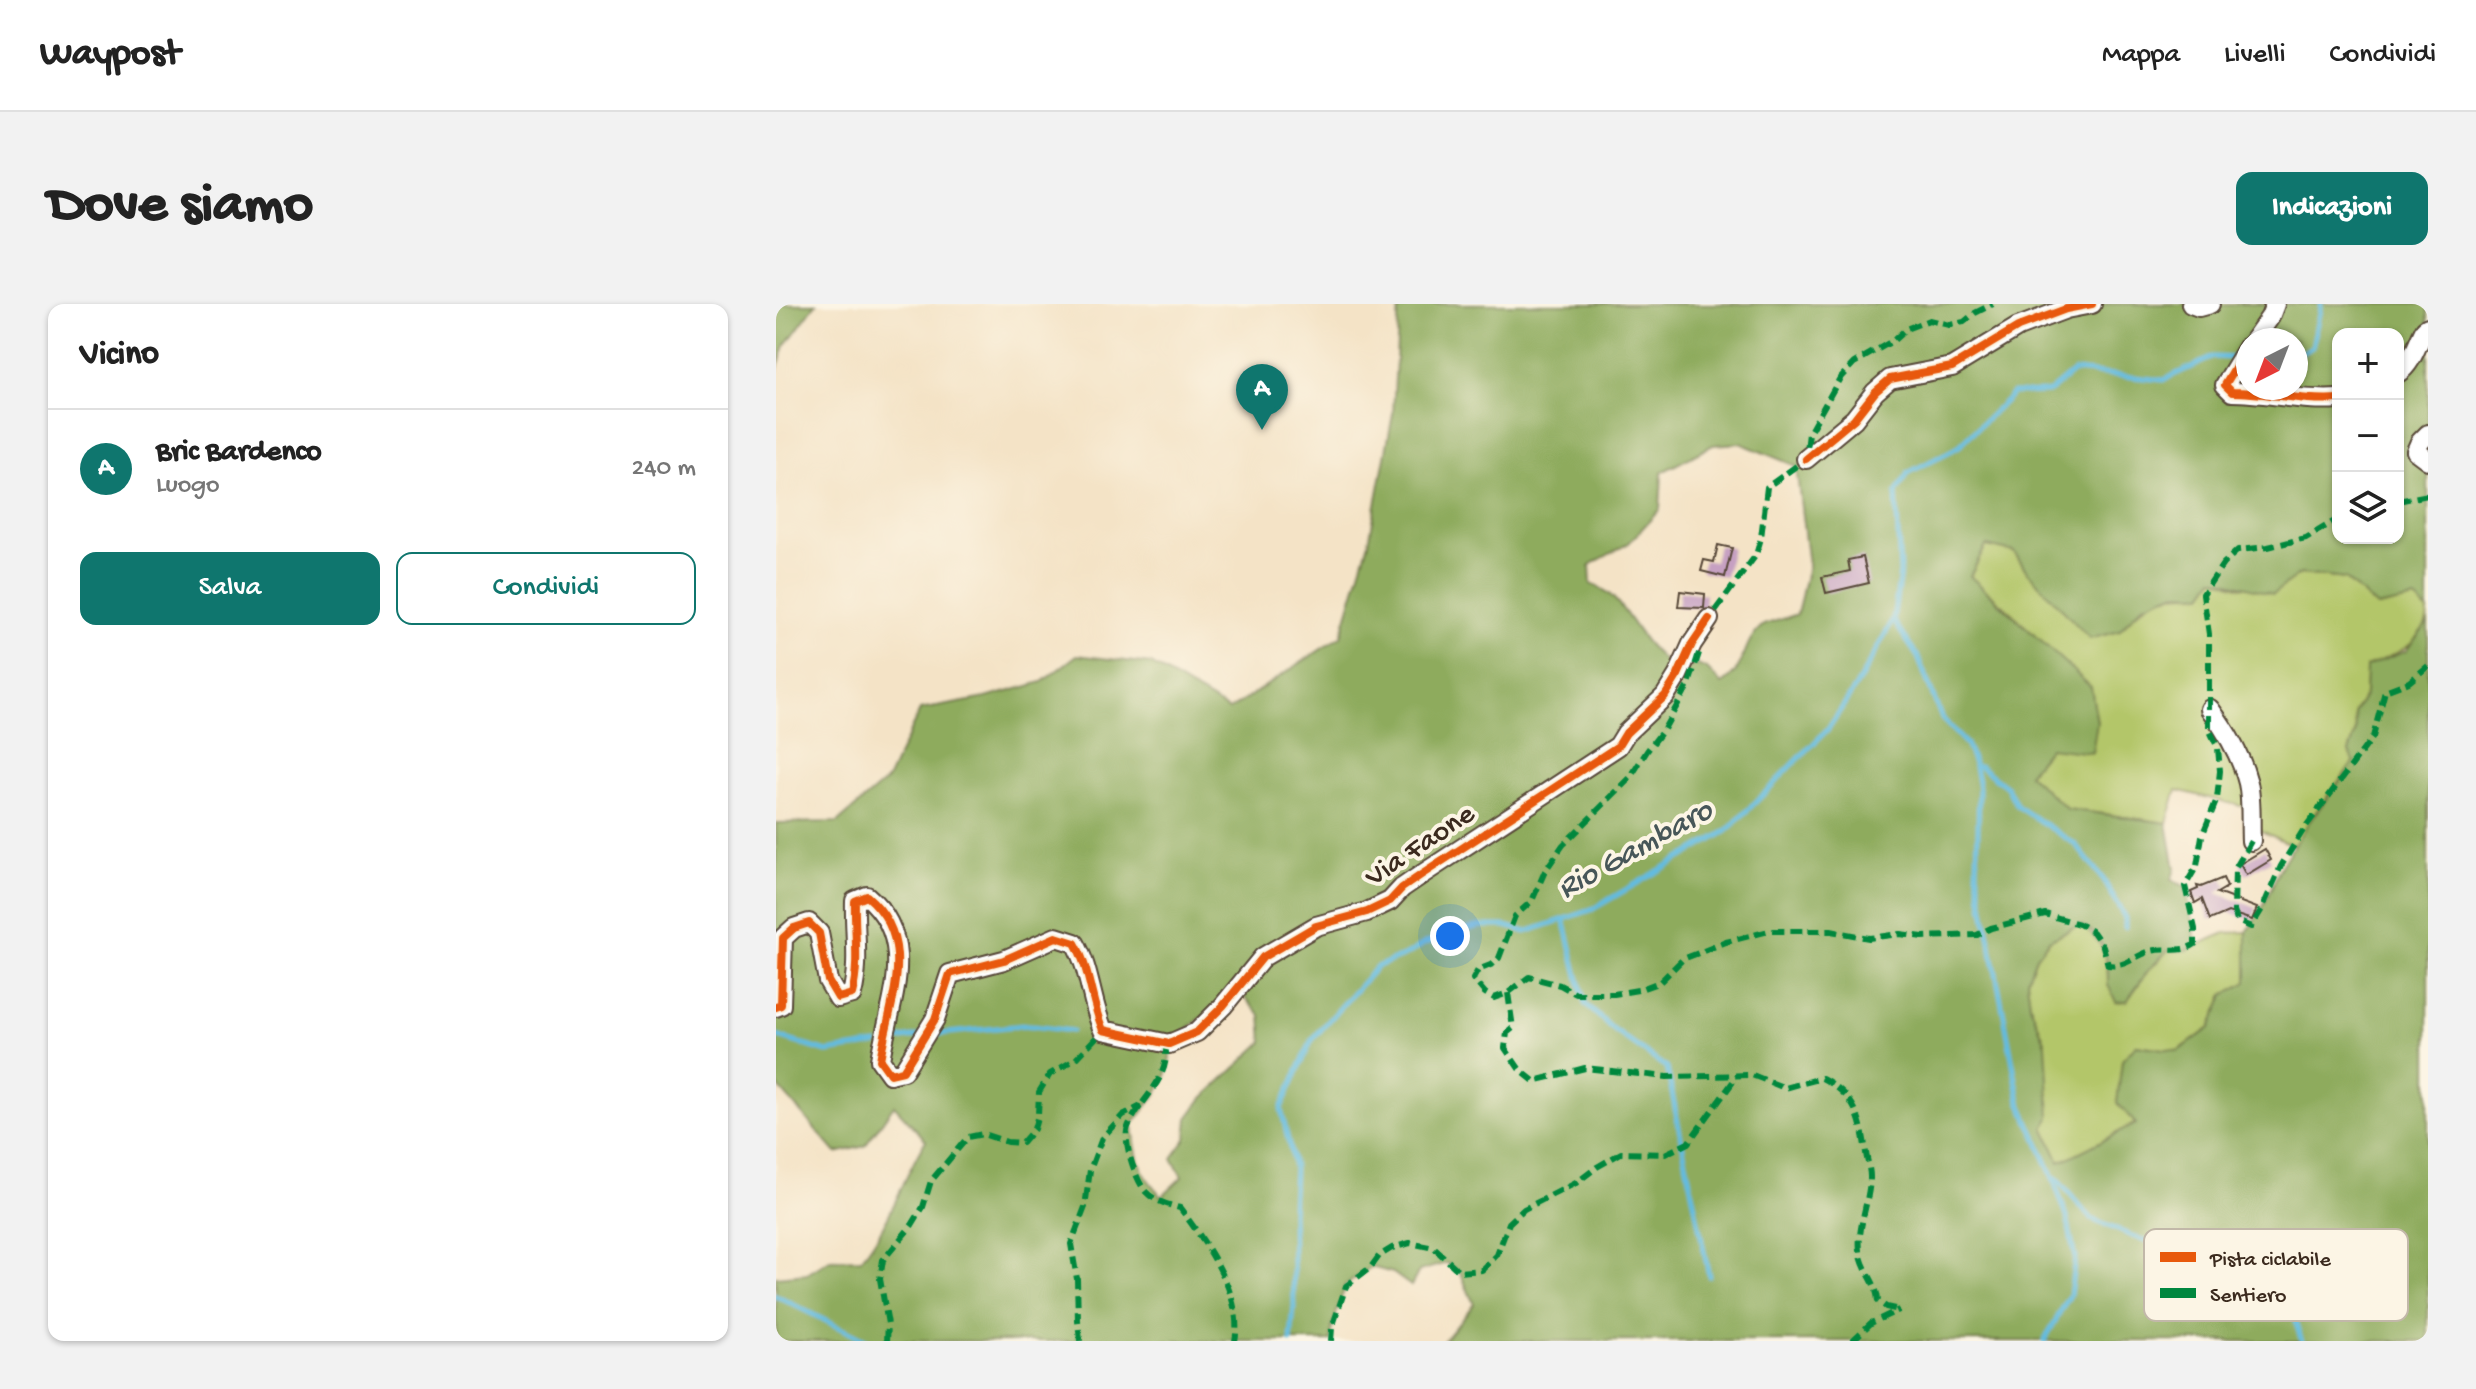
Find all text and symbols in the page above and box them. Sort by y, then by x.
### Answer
text: Waypost [40,33,180,77]
text: Mappa [2102,39,2180,72]
text: Livelli [2224,39,2286,72]
text: Condividi [2330,39,2436,72]
button: Indicazioni [2236,172,2428,245]
text: Dove siamo [48,175,313,241]
north arrow [2236,328,2308,400]
map controls [2332,328,2404,544]
button: + [2332,328,2404,400]
text: Vicino [80,336,159,376]
pin: A [1236,364,1288,430]
button: − [2332,400,2404,472]
text: Bric Bardenco [156,436,321,471]
text: A [98,454,114,485]
text: 240 m [632,454,696,485]
text: Luogo [156,471,220,502]
button: layers [2332,472,2404,544]
button: Salva [80,552,380,625]
button: Condividi [396,552,696,625]
water label: Rio Gambaro [1552,792,1721,909]
street label: Via Faone [1359,797,1483,897]
your location [1430,916,1470,956]
legend [2144,1229,2408,1321]
text: Pista ciclabile [2209,1248,2331,1274]
text: Sentiero [2210,1284,2286,1310]

